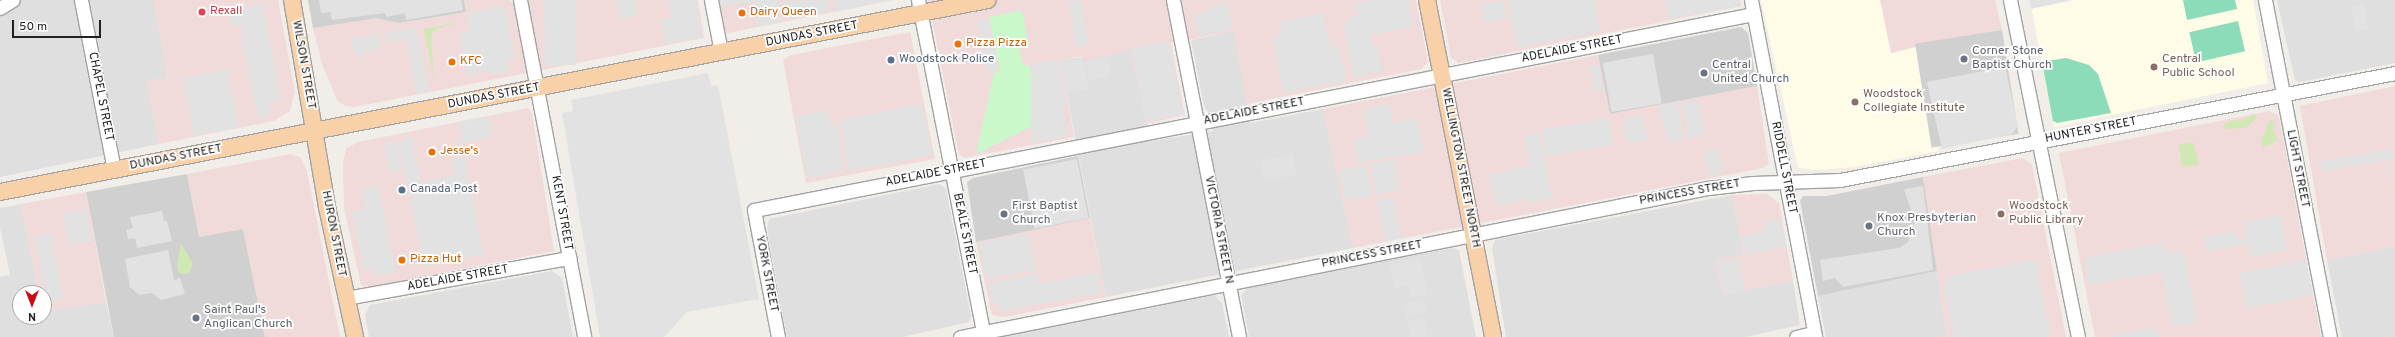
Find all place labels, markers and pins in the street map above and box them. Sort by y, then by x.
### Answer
place label: Rexall [210,5,242,19]
place label: Dairy Queen [750,6,817,20]
marker: Rexall [197,7,207,17]
marker: Dairy Queen [737,8,747,18]
place label: Pizza Pizza [966,37,1027,51]
marker: Pizza Pizza [953,39,963,49]
place label: Corner Stone Baptist Church [1972,45,2052,73]
place label: Woodstock Police [899,53,994,67]
place label: Central Public School [2162,53,2235,81]
marker: Corner Stone Baptist Church [1959,54,1969,64]
place label: KFC [460,55,482,69]
marker: Woodstock Police [886,55,896,65]
marker: KFC [447,57,457,67]
place label: Central United Church [1712,59,1789,87]
marker: Central Public School [2149,62,2159,72]
marker: Central United Church [1699,68,1709,78]
place label: Woodstock Collegiate Institute [1863,88,1965,116]
marker: Woodstock Collegiate Institute [1850,97,1860,107]
place label: Jesse's [440,145,479,159]
marker: Jesse's [427,147,437,157]
place label: Canada Post [410,183,478,197]
marker: Canada Post [397,185,407,195]
place label: First Baptist Church [1012,200,1078,228]
place label: Woodstock Public Library [2009,200,2083,228]
marker: First Baptist Church [999,209,1009,219]
marker: Woodstock Public Library [1996,209,2006,219]
place label: Knox Presbyterian Church [1877,212,1976,240]
marker: Knox Presbyterian Church [1864,221,1874,231]
place label: Pizza Hut [410,253,462,267]
marker: Pizza Hut [397,255,407,265]
place label: Saint Paul's Anglican Church [204,304,292,332]
marker: Saint Paul's Anglican Church [191,313,201,323]

